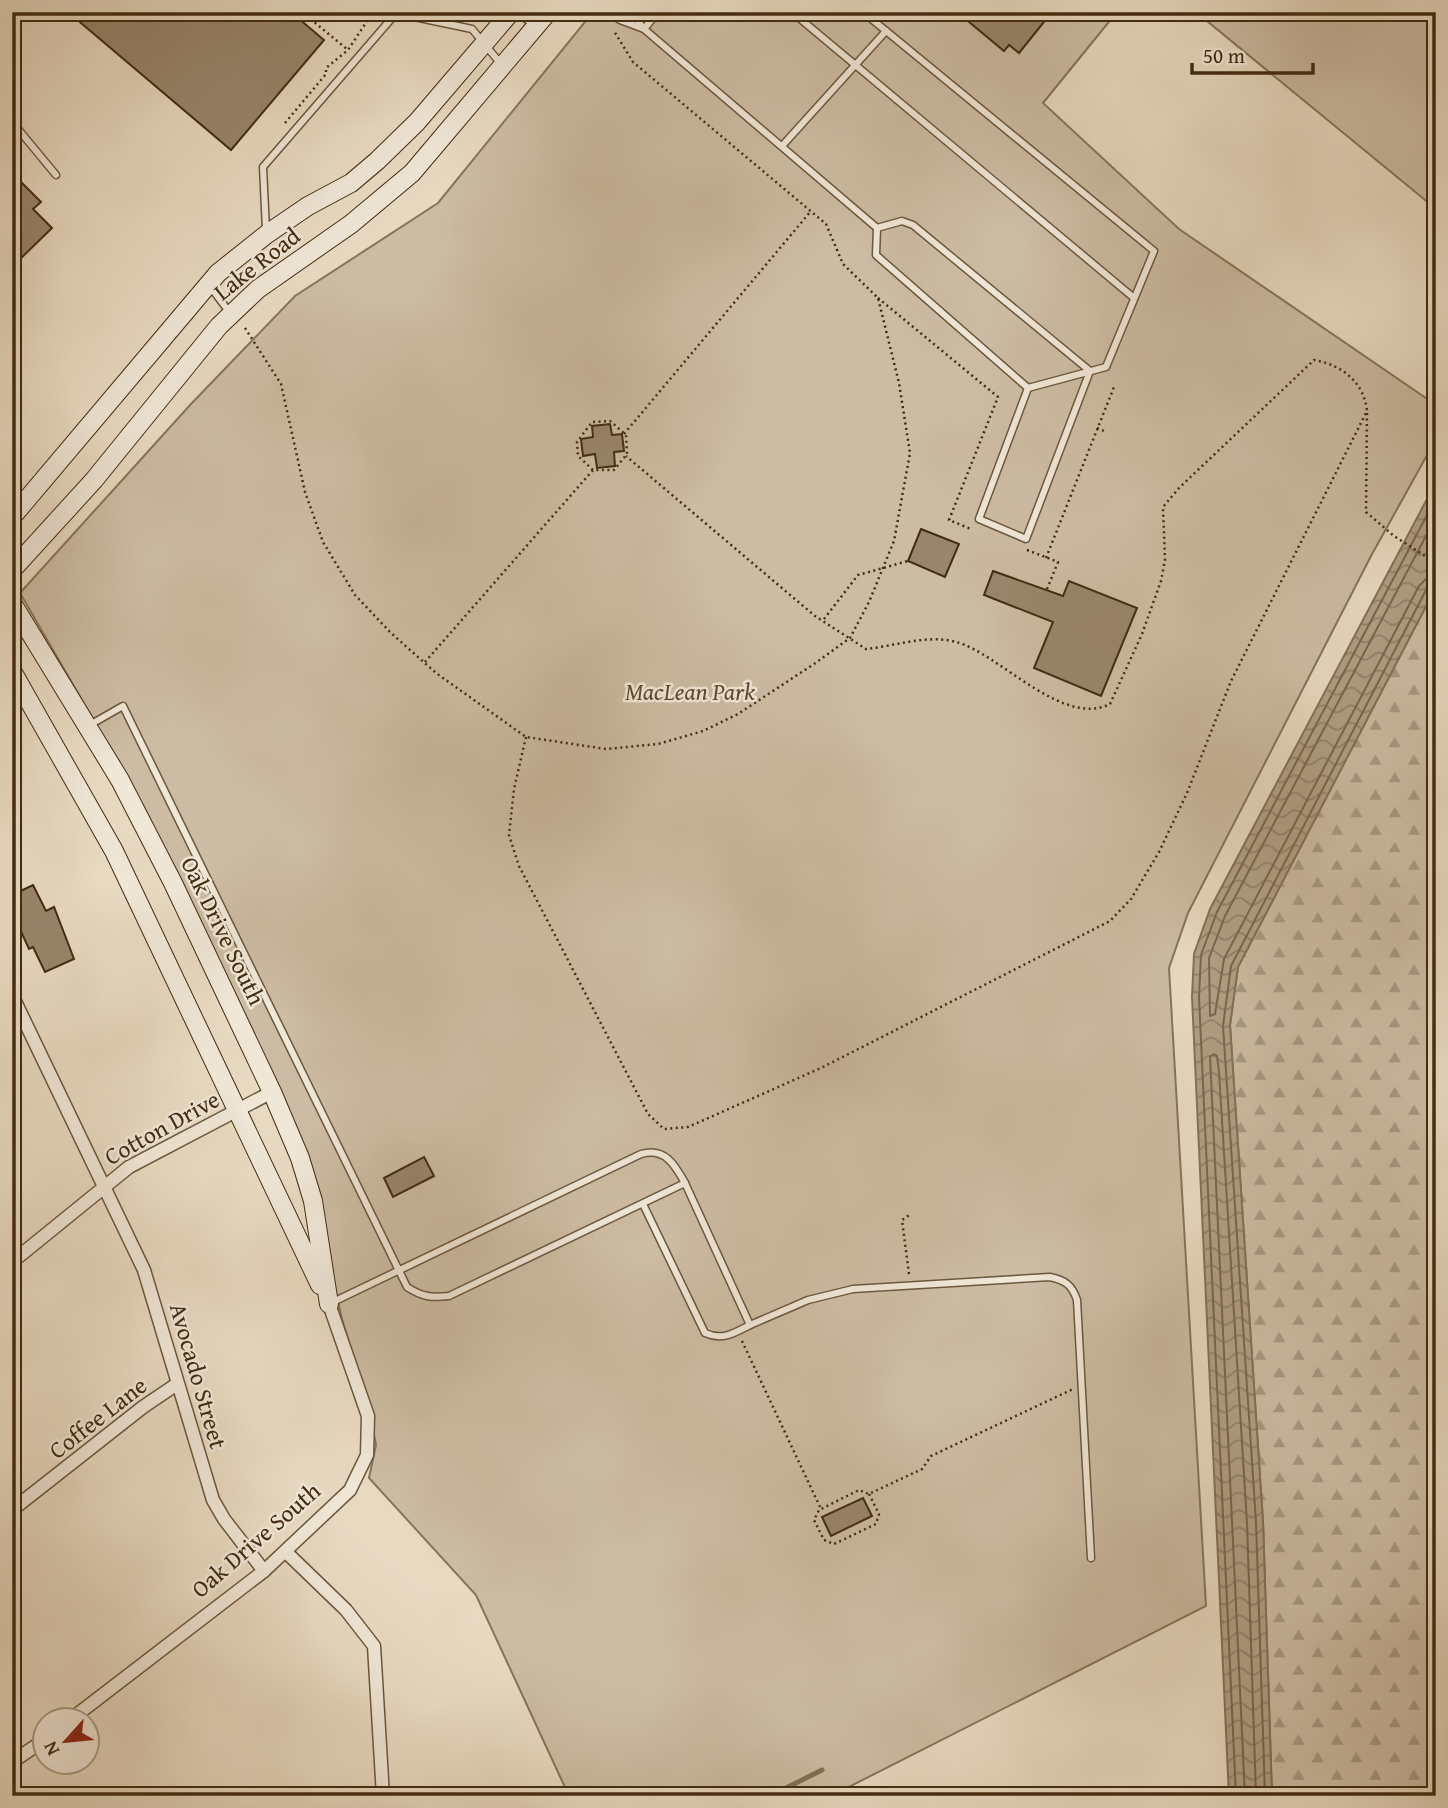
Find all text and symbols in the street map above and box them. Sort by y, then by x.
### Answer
scale bar [1192,32,1313,76]
text: 50 m [1203,40,1245,71]
street label: Lake Road [206,218,308,309]
park label: MacLean Park [625,674,755,709]
street label: Oak Drive South [172,851,275,1011]
street label: Cotton Drive [98,1081,226,1174]
street label: Avocado Street [161,1299,236,1453]
street label: Coffee Lane [41,1368,154,1467]
street label: Oak Drive South [183,1473,328,1606]
north arrow [32,1706,102,1776]
text: N [35,1736,66,1761]

